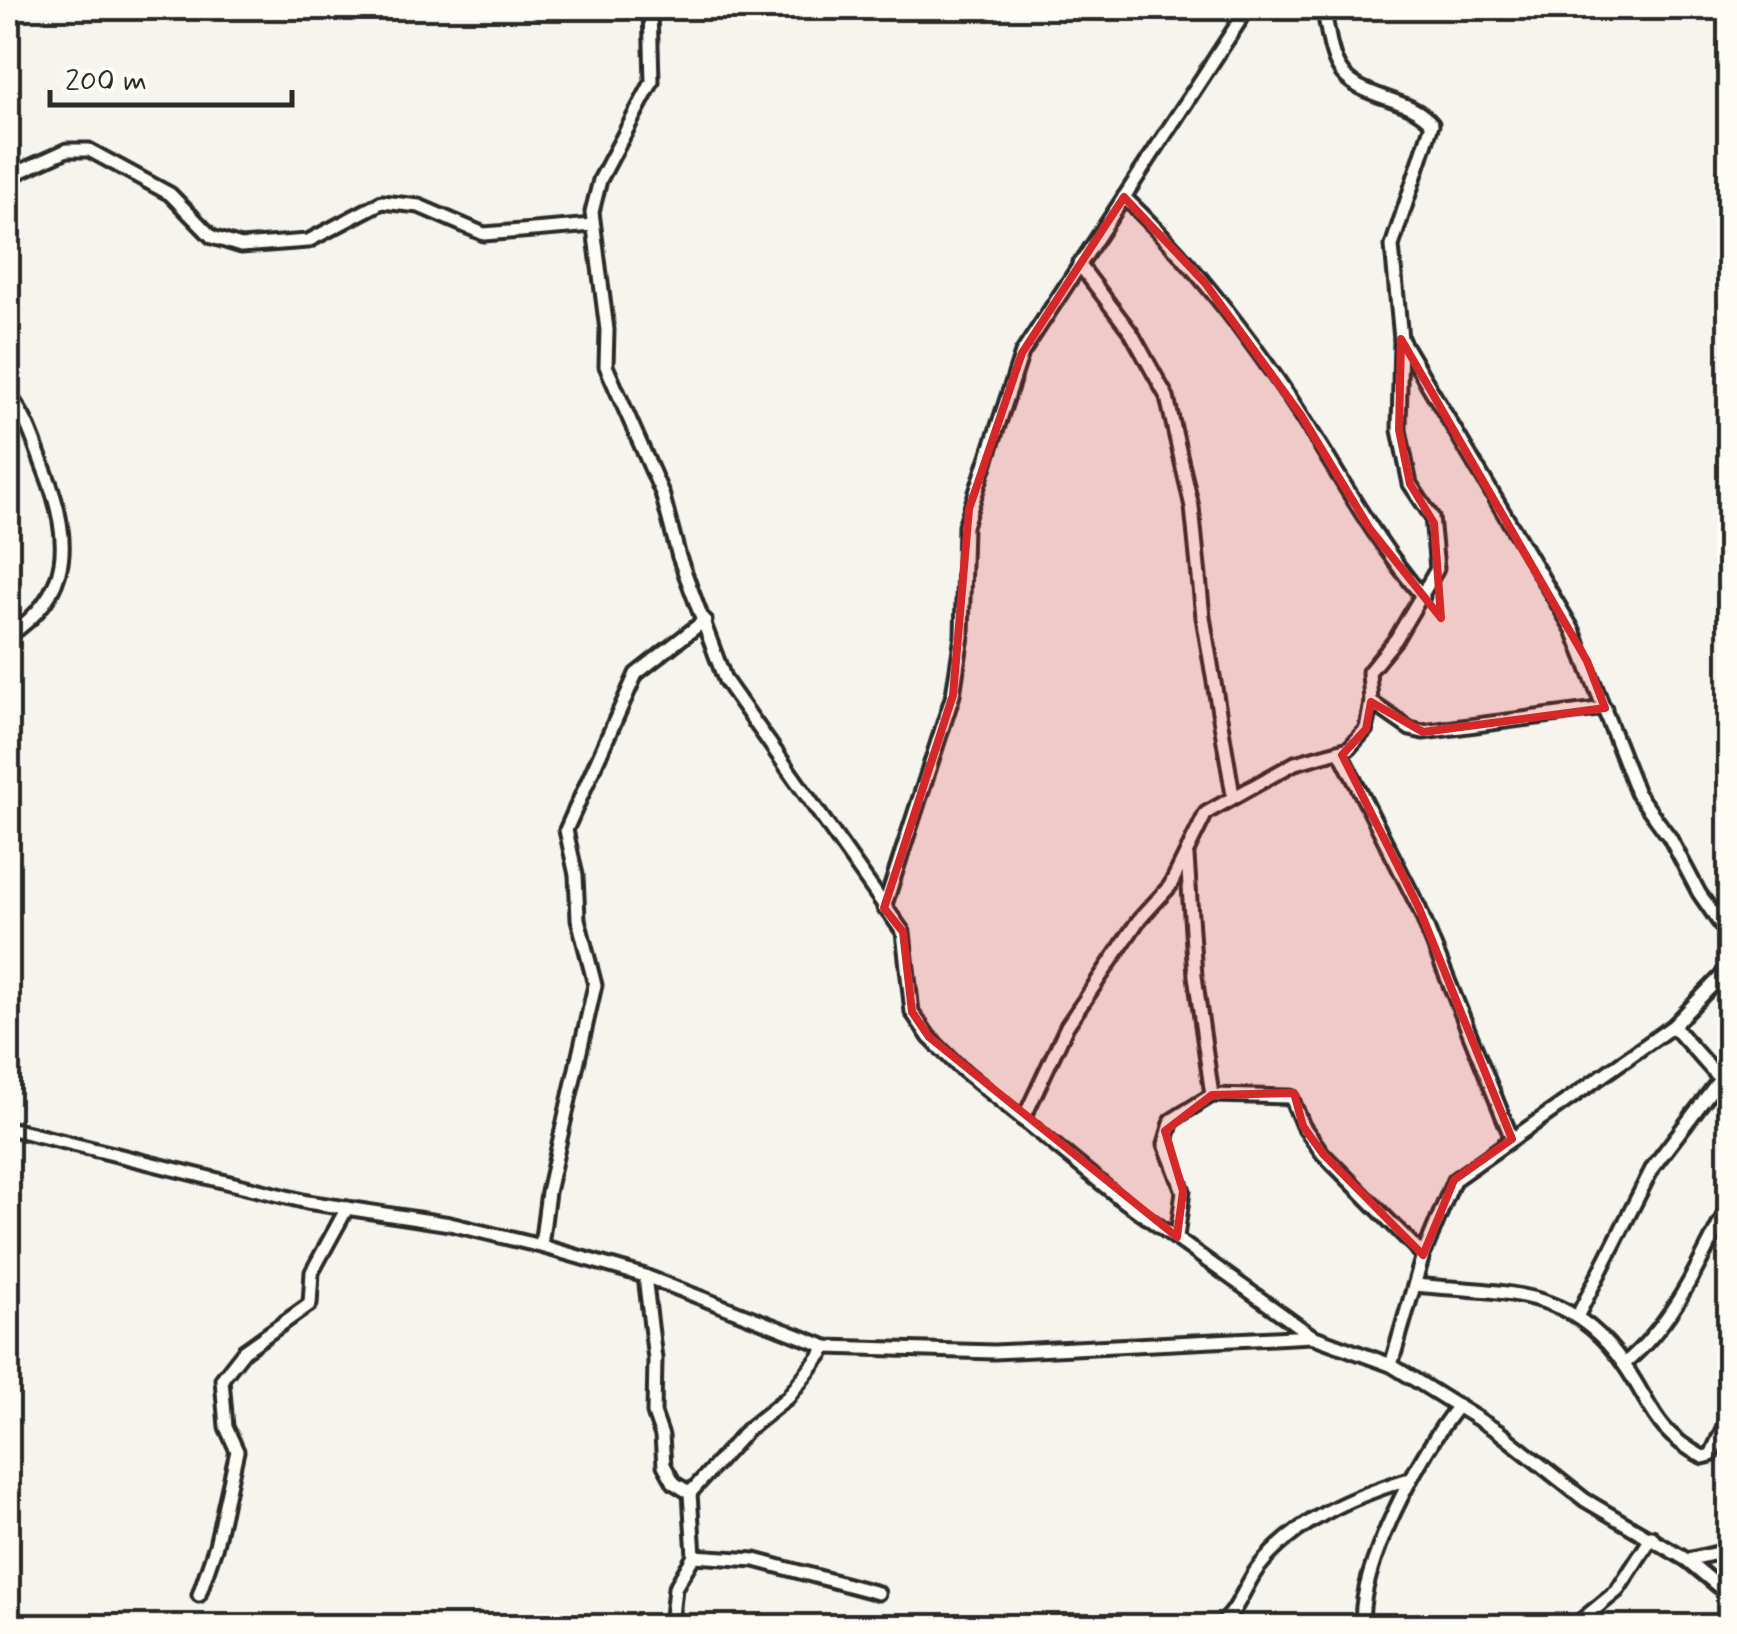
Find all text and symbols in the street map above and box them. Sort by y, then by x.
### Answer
scale bar [50,45,292,107]
text: 200 m [65,62,147,101]

